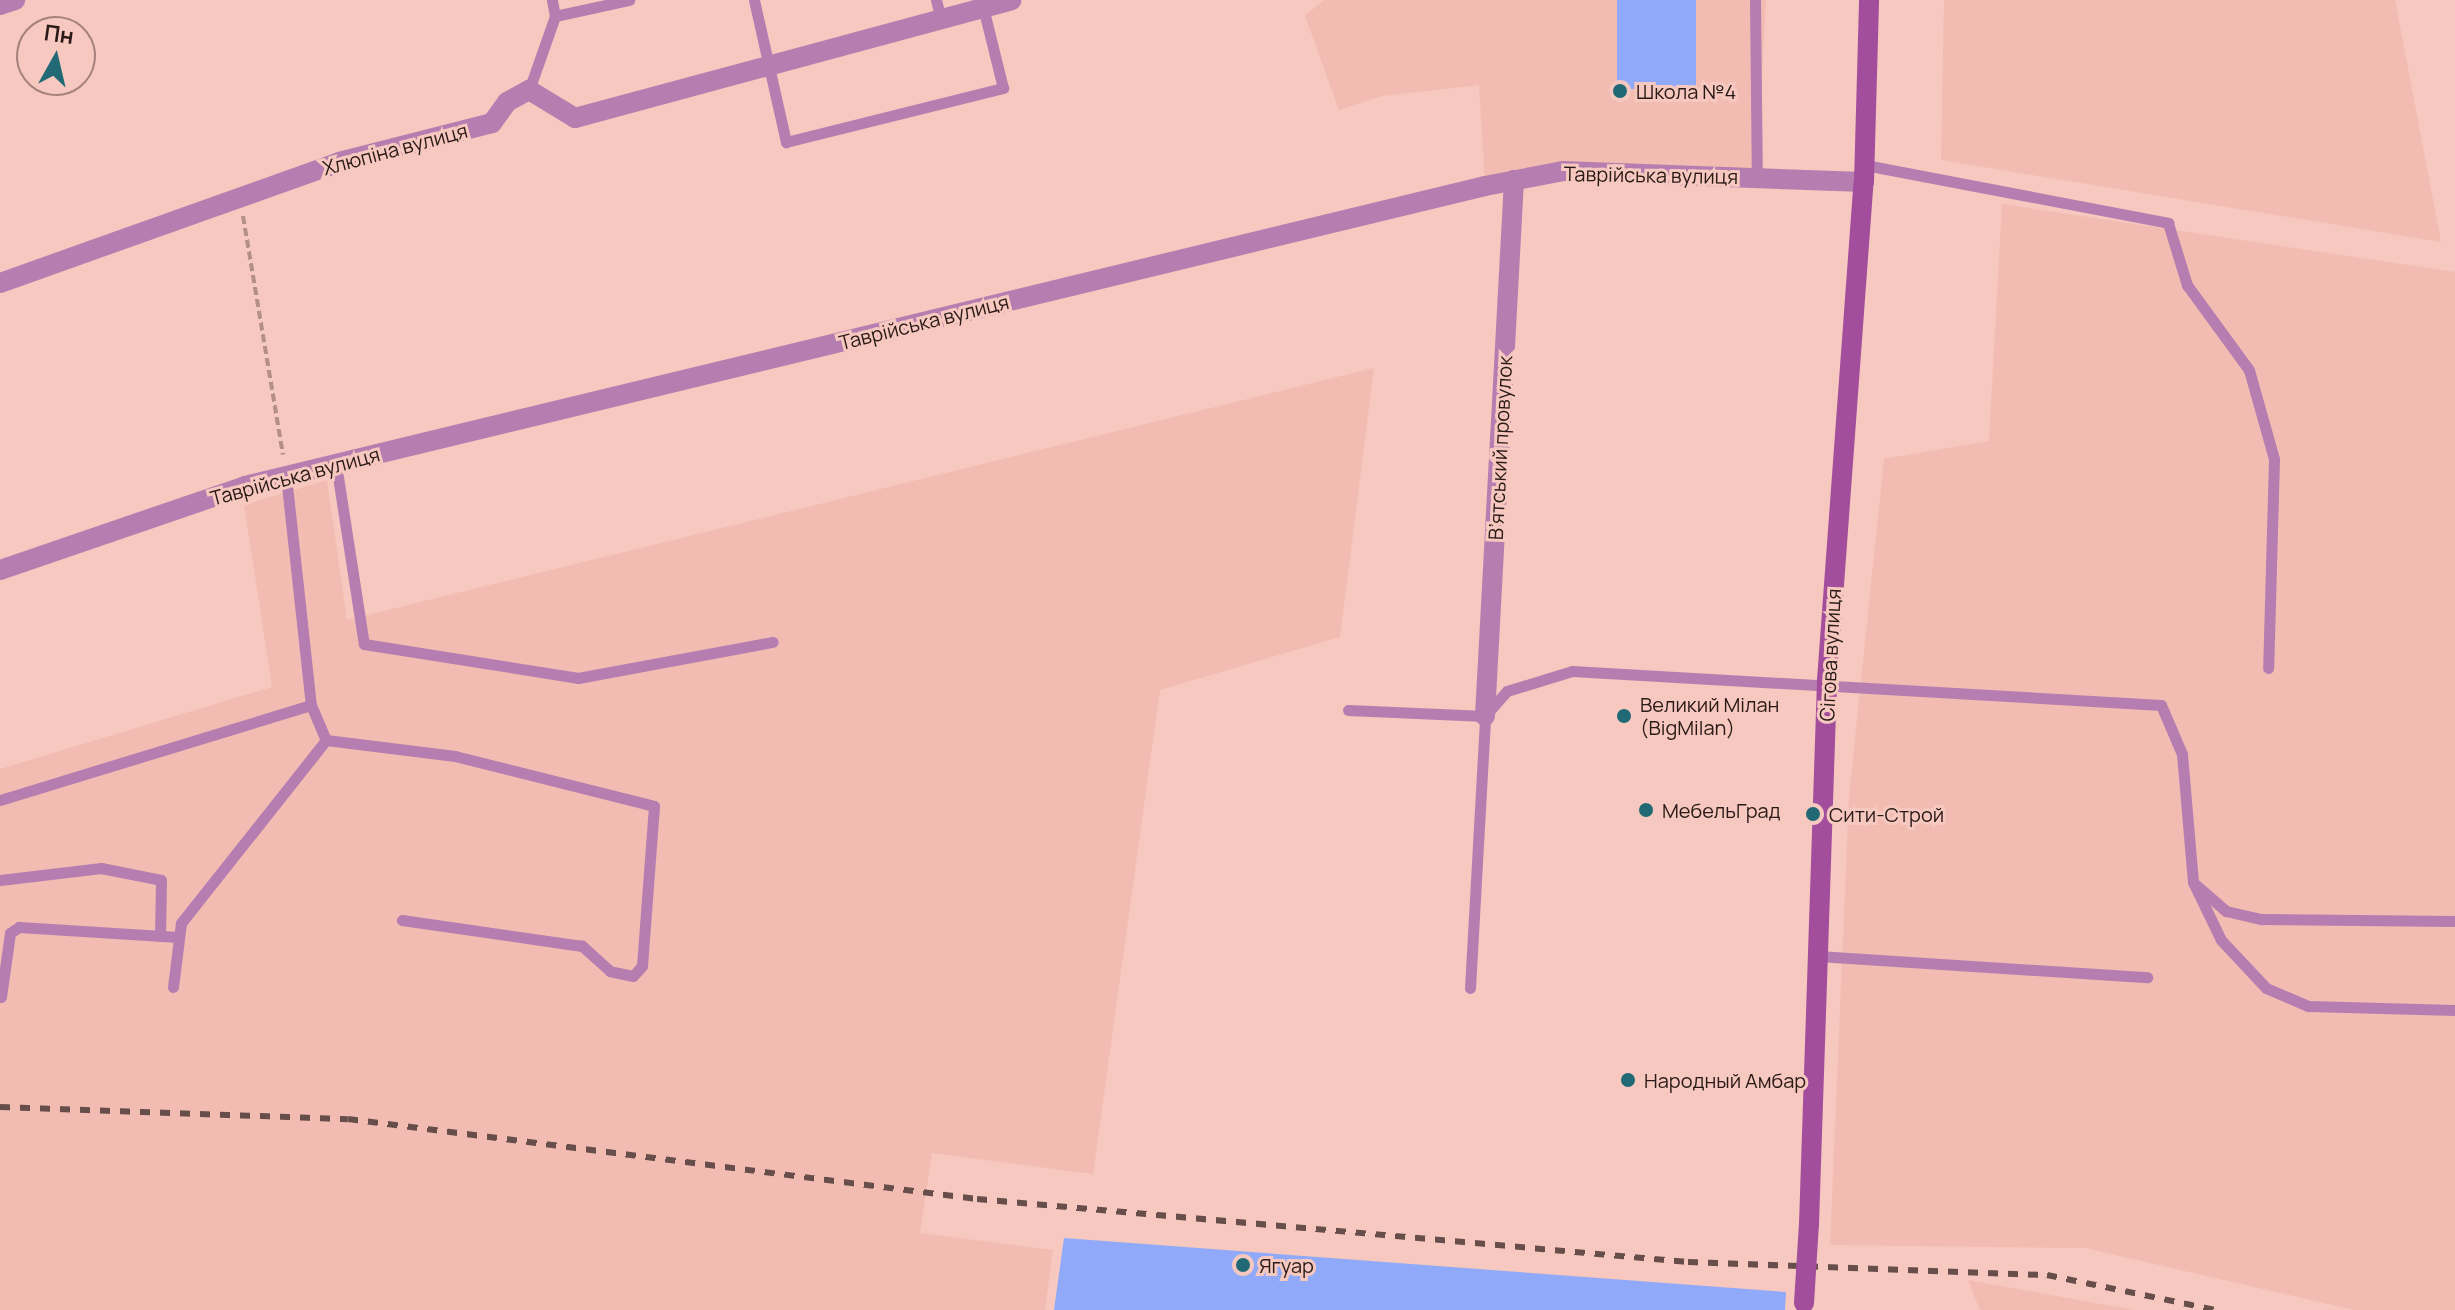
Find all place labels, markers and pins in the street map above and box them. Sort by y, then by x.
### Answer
place label: Школа №4 [1636,79,1736,103]
marker: Школа №4 [1611,82,1629,100]
place label: Великий Мілан (BigMilan) [1640,692,1779,739]
marker: Великий Мілан (BigMilan) [1615,707,1633,725]
place label: МебельГрад [1662,798,1781,822]
marker: МебельГрад [1637,801,1655,819]
place label: Сити-Строй [1829,802,1944,826]
marker: Сити-Строй [1804,805,1822,823]
place label: Народный Амбар [1644,1068,1806,1092]
marker: Народный Амбар [1619,1071,1637,1089]
place label: Ягуар [1259,1253,1314,1277]
marker: Ягуар [1234,1256,1252,1274]

